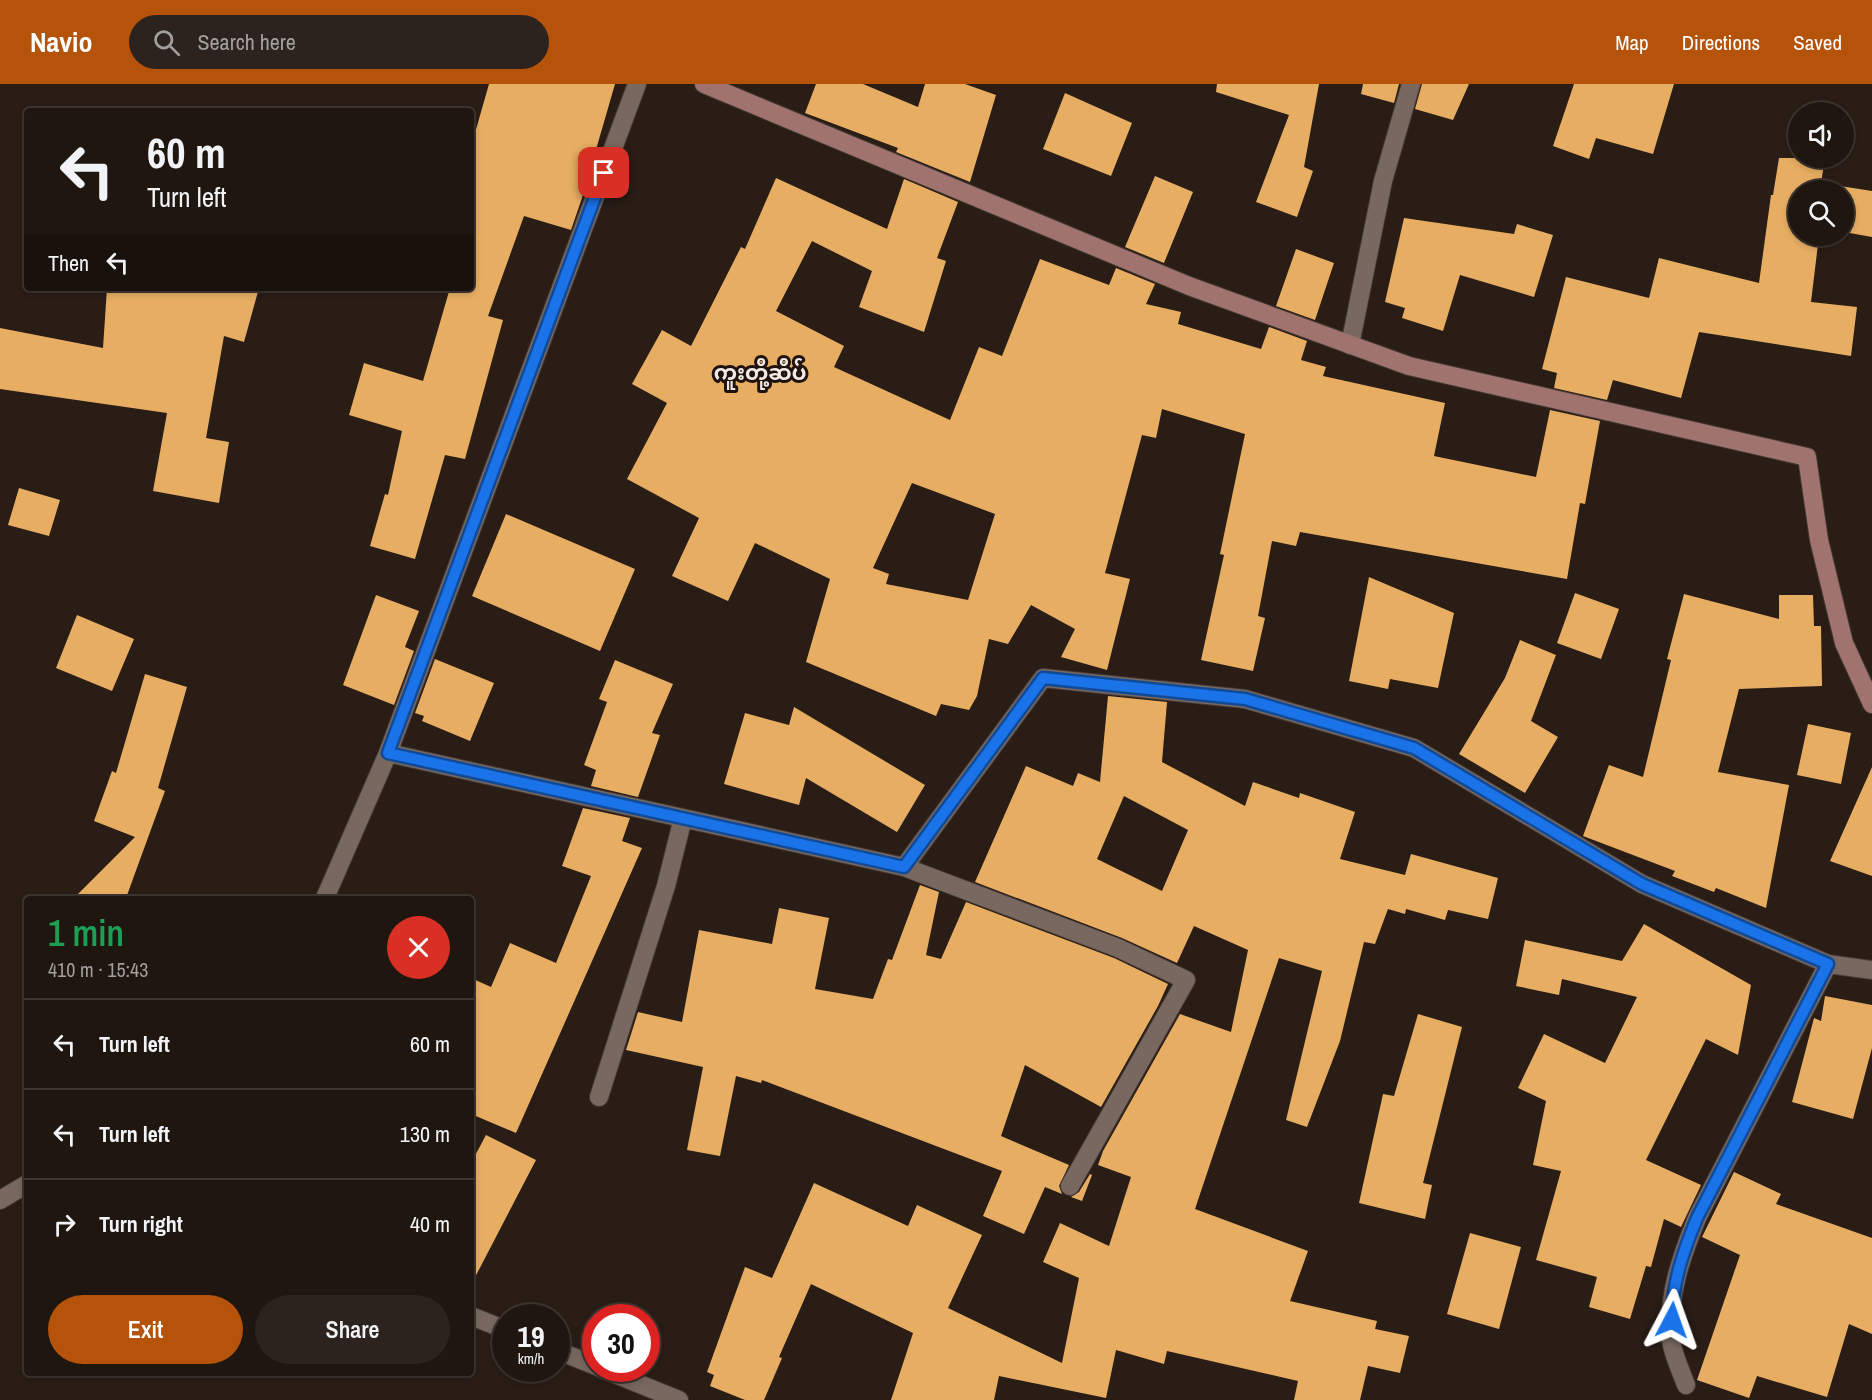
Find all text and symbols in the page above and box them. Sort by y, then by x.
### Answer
search box [129,15,549,69]
text: Navio [30,23,93,61]
icon: search [150,26,183,59]
text: Search here [198,27,296,57]
text: Map [1615,28,1649,57]
text: Directions [1682,28,1760,57]
text: Saved [1793,28,1842,57]
map controls [1788,102,1854,246]
button: sound [1788,102,1854,168]
text: 60 m [147,125,226,181]
icon: left [48,132,126,210]
pin [578,147,629,198]
icon: arrive [587,156,620,189]
text: Turn left [147,179,226,215]
button: search [1788,180,1854,246]
icon: left [101,246,134,279]
text: Then [48,248,89,278]
district label: ကူးတို့ဆိပ် [714,357,806,390]
text: 1 min [48,909,124,957]
button: close [387,916,450,979]
text: 410 m · 15:43 [48,956,148,983]
icon: left [48,1028,81,1061]
text: Turn left [99,1029,170,1059]
text: 60 m [410,1029,450,1059]
icon: left [48,1118,81,1151]
text: Turn left [99,1119,170,1149]
text: 130 m [400,1119,450,1149]
icon: right [48,1208,81,1241]
text: Turn right [99,1209,183,1239]
text: 40 m [410,1209,450,1239]
position arrow [1640,1288,1704,1352]
button: Exit [48,1295,243,1364]
button: Share [255,1295,450,1364]
speed limit sign: 30 [582,1304,660,1382]
text: 19 [517,1316,545,1356]
text: km/h [518,1348,544,1369]

